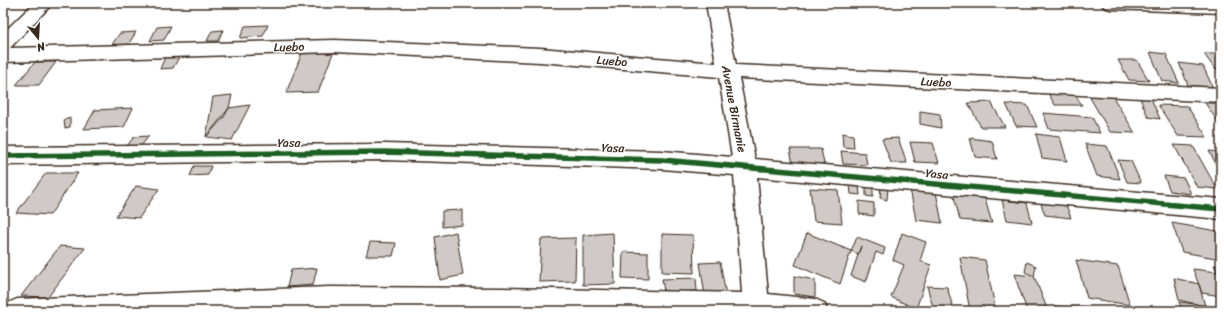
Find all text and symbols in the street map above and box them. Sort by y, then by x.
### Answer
north arrow [18,18,58,58]
street label: Luebo [273,36,305,58]
text: N [34,37,48,57]
street label: Luebo [596,49,628,73]
street label: Avenue Birmanie [715,63,753,154]
street label: Luebo [920,70,952,94]
street label: Yasa [278,132,301,154]
street label: Yasa [601,137,626,159]
street label: Yasa [925,162,950,186]

